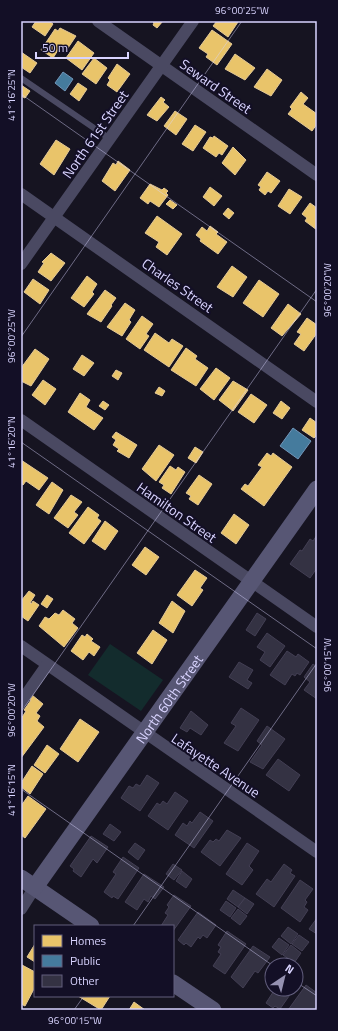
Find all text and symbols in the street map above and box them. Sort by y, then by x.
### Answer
text: 96°00'25"W [215,3,269,18]
scale bar [36,34,128,60]
text: 50 m [42,38,68,57]
street label: Seward Street [176,53,256,119]
text: 41°16'25"N [4,69,19,121]
street label: North 61st Street [57,86,133,182]
street label: Charles Street [138,253,218,317]
text: 96°00'20"W [320,263,335,317]
text: 96°00'25"W [4,309,19,363]
text: 41°16'20"N [4,416,19,468]
street label: Hamilton Street [133,477,221,547]
text: 96°00'15"W [320,638,335,692]
street label: North 60th Street [130,650,207,747]
text: 96°00'20"W [4,683,19,737]
street label: Lafayette Avenue [168,728,264,802]
text: 41°16'15"N [4,764,19,816]
legend [34,925,174,997]
text: Homes [70,931,106,950]
text: Public [70,951,100,970]
north arrow [264,957,304,997]
text: N [282,960,297,978]
text: Other [70,971,99,990]
text: 96°00'15"W [48,1013,102,1028]

